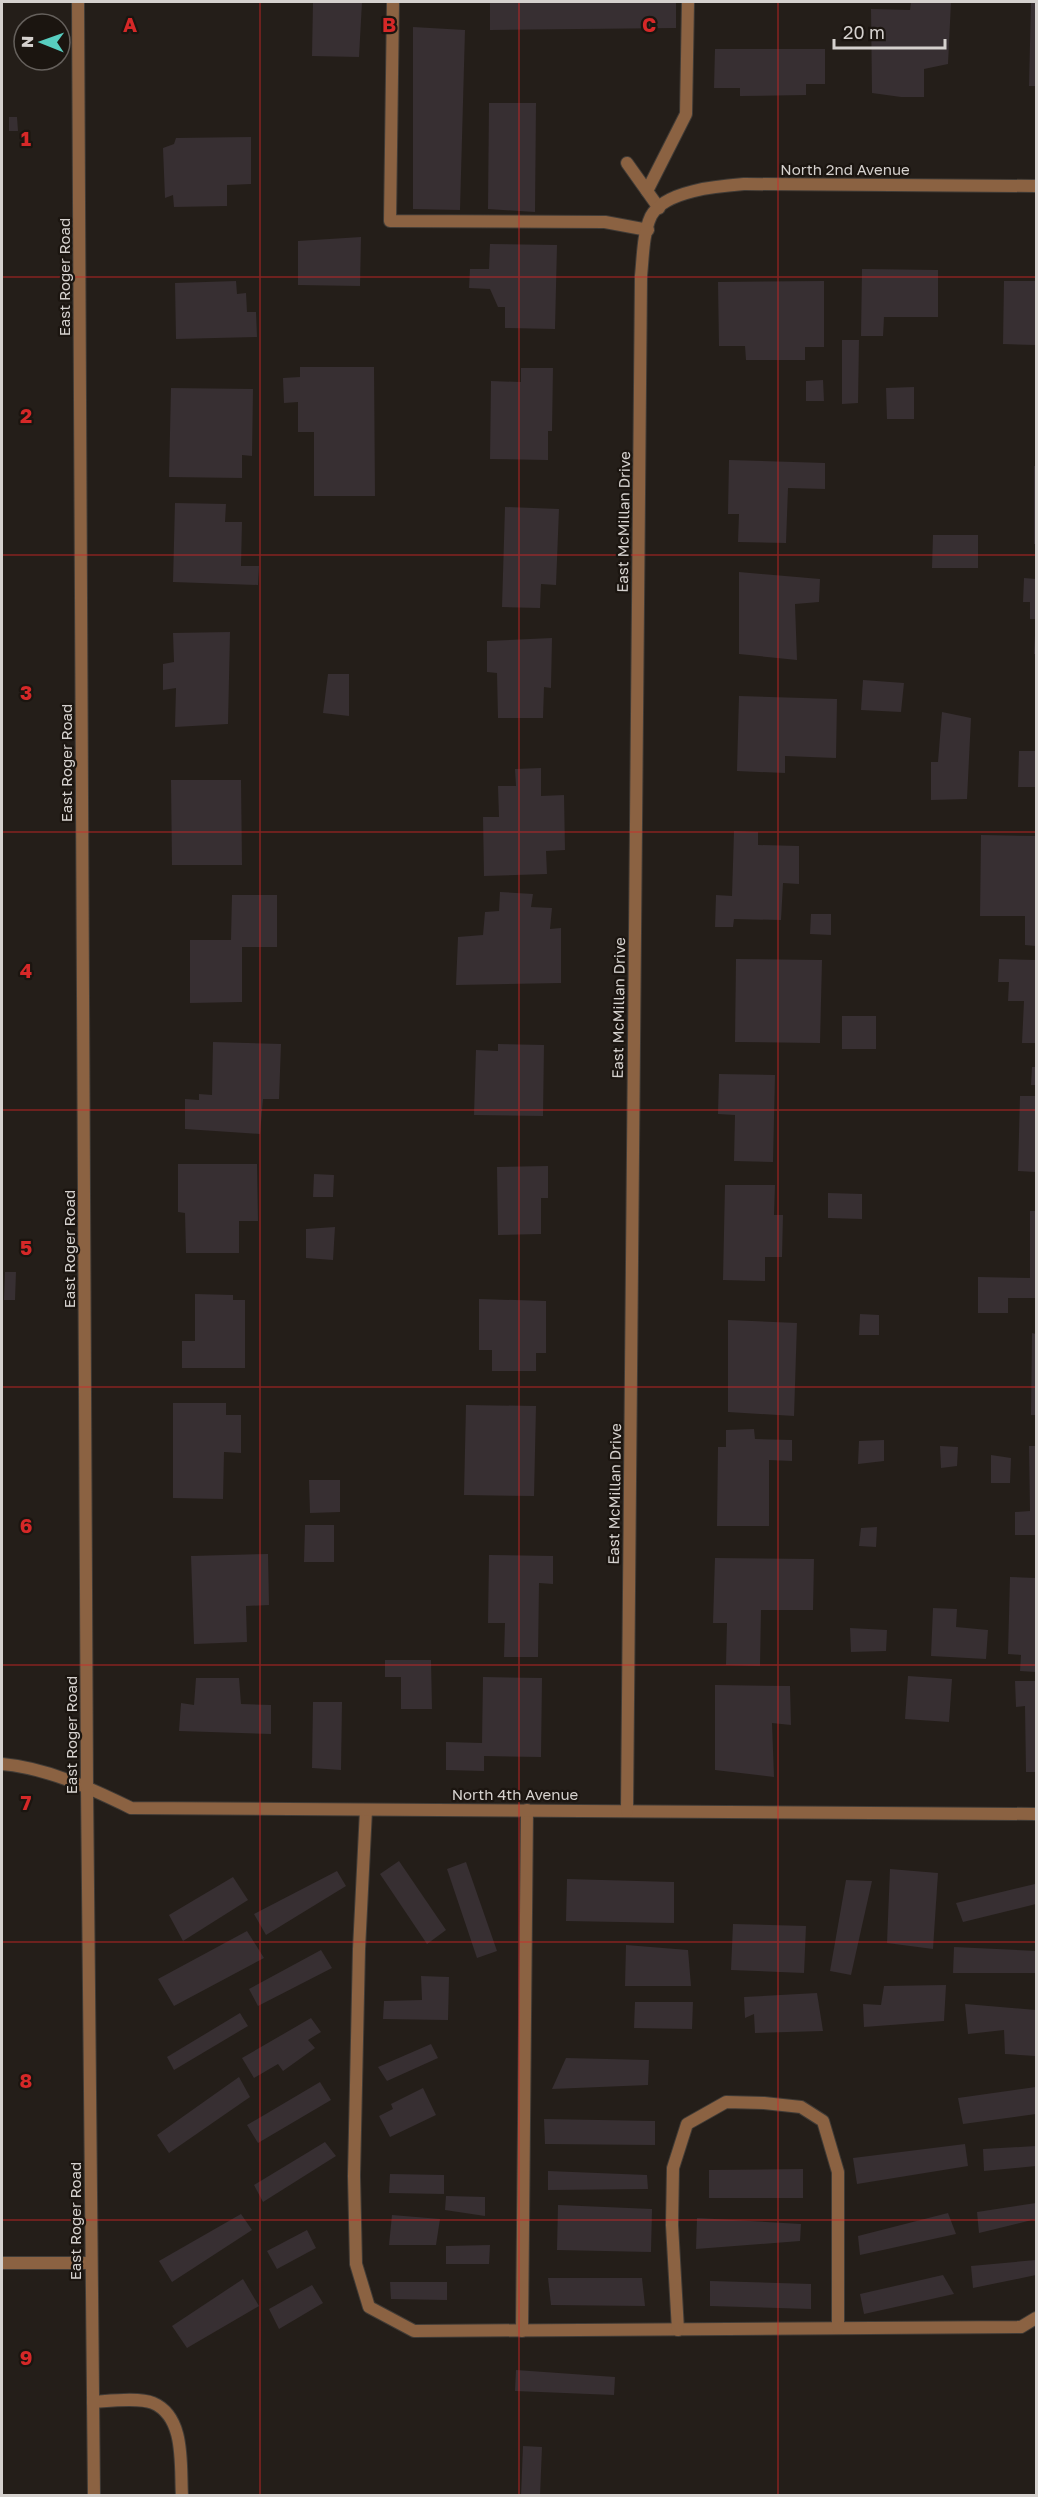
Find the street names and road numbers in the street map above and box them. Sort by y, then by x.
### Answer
street label: North 2nd Avenue [780,160,910,178]
street label: East Roger Road [55,218,73,336]
street label: East McMillan Drive [613,451,633,593]
street label: East Roger Road [57,704,75,822]
street label: East McMillan Drive [608,937,628,1079]
street label: East Roger Road [60,1190,78,1308]
street label: East McMillan Drive [604,1423,624,1565]
street label: East Roger Road [62,1676,80,1794]
street label: North 4th Avenue [452,1785,579,1803]
street label: East Roger Road [66,2162,84,2280]

